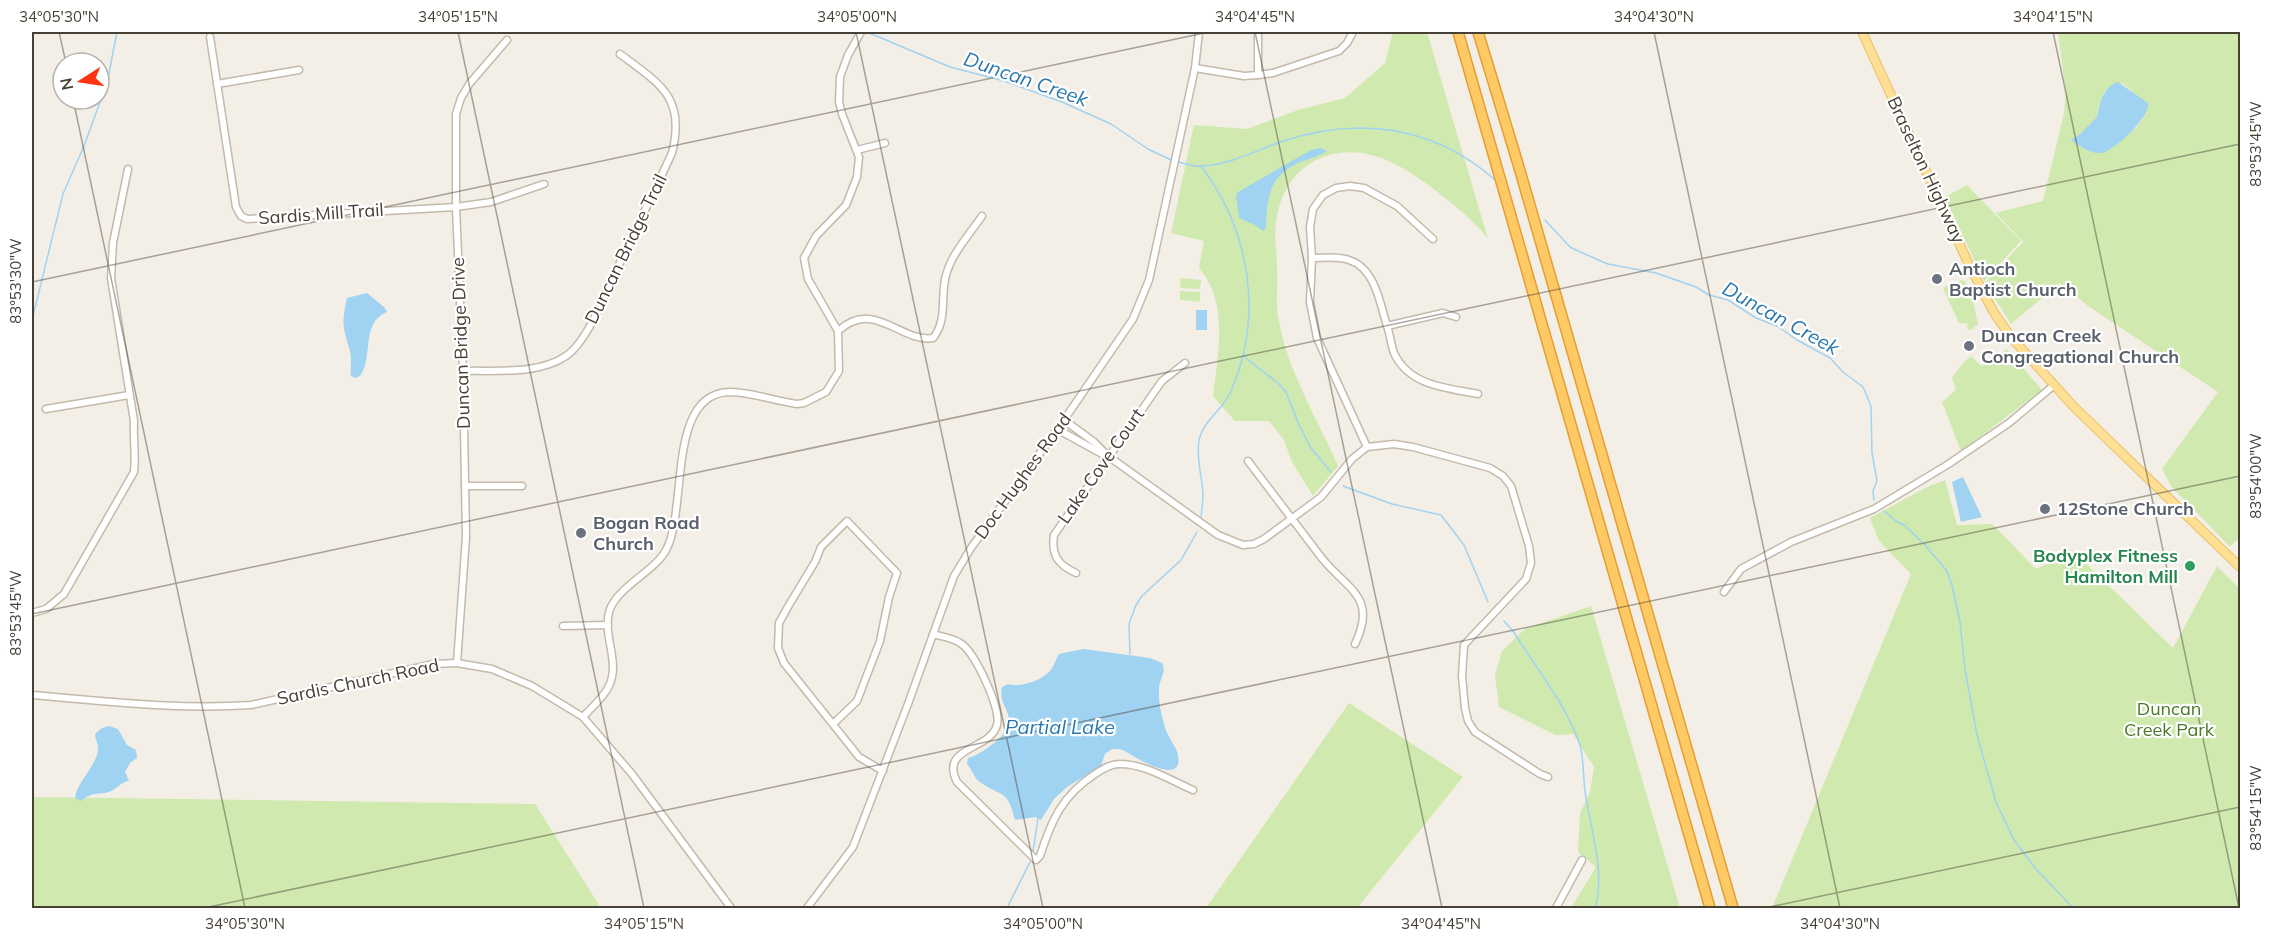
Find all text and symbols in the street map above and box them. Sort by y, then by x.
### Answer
text: 34°05'30"N [19,7,99,26]
text: 34°05'15"N [418,7,498,26]
text: 34°05'00"N [817,7,897,26]
text: 34°04'45"N [1215,7,1295,26]
text: 34°04'30"N [1614,7,1694,26]
text: 34°04'15"N [2013,7,2093,26]
water label: Duncan Creek [961,46,1092,112]
north arrow [51,51,111,111]
text: N [55,76,77,92]
street label: Braselton Highway [1882,93,1971,247]
text: 83°53'45"W [2246,101,2265,187]
street label: Duncan Bridge Trail [579,170,672,327]
street label: Sardis Mill Trail [258,198,384,229]
text: 83°53'30"W [6,238,25,324]
street label: Duncan Bridge Drive [446,257,475,429]
place label: Antioch Baptist Church [1949,257,2077,301]
marker: Antioch Baptist Church [1930,272,1944,286]
water label: Duncan Creek [1718,275,1845,360]
place label: Duncan Creek Congregational Church [1981,324,2179,368]
marker: Duncan Creek Congregational Church [1962,339,1976,353]
street label: Lake Cove Court [1052,404,1149,528]
street label: Doc Hughes Road [969,408,1076,543]
text: 83°54'00"W [2246,433,2265,519]
place label: 12Stone Church [2057,497,2194,520]
marker: 12Stone Church [2038,502,2052,516]
place label: Bogan Road Church [593,511,700,555]
marker: Bogan Road Church [574,526,588,540]
place label: Bodyplex Fitness Hamilton Mill [2033,544,2178,588]
marker: Bodyplex Fitness Hamilton Mill [2183,559,2197,573]
text: 83°53'45"W [6,570,25,656]
street label: Sardis Church Road [275,653,441,710]
park label: Duncan Creek Park [2124,697,2215,741]
water label: Partial Lake [1005,714,1115,739]
text: 83°54'15"W [2246,765,2265,851]
text: 34°05'30"N [205,914,285,933]
text: 34°05'15"N [604,914,684,933]
text: 34°05'00"N [1003,914,1083,933]
text: 34°04'45"N [1401,914,1481,933]
text: 34°04'30"N [1800,914,1880,933]

